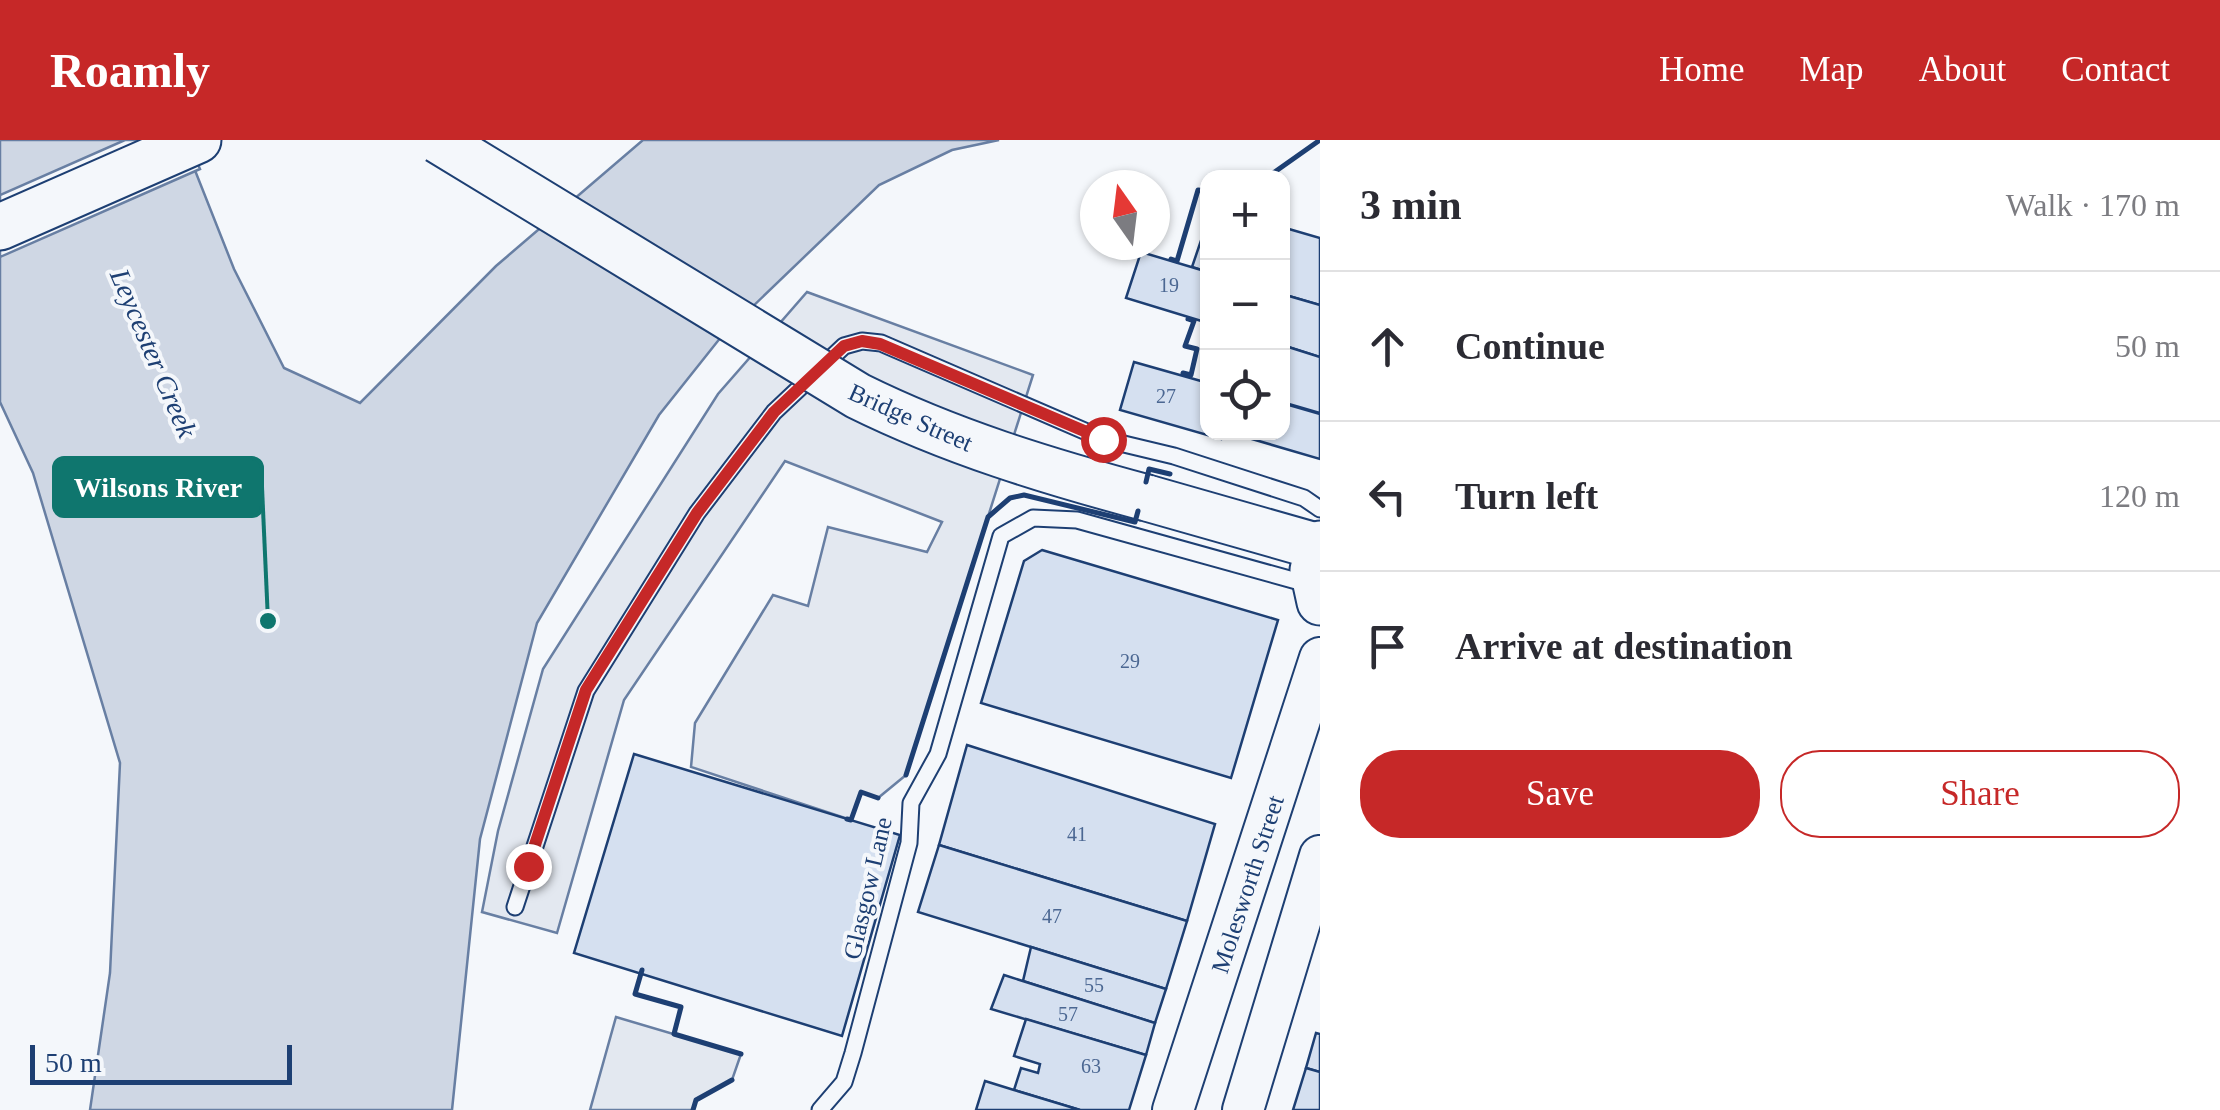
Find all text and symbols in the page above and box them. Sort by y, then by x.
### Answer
text: Roamly [50,44,210,97]
text: Home [1659,50,1744,89]
text: Map [1799,50,1864,89]
text: About [1919,50,2006,89]
text: Contact [2061,50,2170,89]
north arrow [1080,170,1170,260]
map controls [1200,170,1290,440]
button: + [1200,170,1290,260]
text: 3 min [1360,182,1462,228]
text: Walk · 170 m [2006,187,2180,223]
button: − [1200,260,1290,350]
water label: Leycester Creek [104,263,203,443]
house number: 19 [1159,274,1179,296]
icon: ahead [1360,319,1415,374]
text: Continue [1455,325,1605,367]
text: 50 m [2115,328,2180,364]
button: locate [1200,350,1290,440]
street label: Bridge Street [845,378,977,457]
house number: 27 [1156,385,1176,407]
route start [1081,417,1127,463]
callout: Wilsons River [54,458,262,516]
icon: left [1360,469,1415,524]
text: Wilsons River [74,472,242,503]
text: Turn left [1455,475,1598,517]
text: 120 m [2099,478,2180,514]
icon: arrive [1360,619,1415,674]
text: Arrive at destination [1455,625,1793,667]
house number: 29 [1120,650,1140,672]
button: Save [1360,750,1760,838]
button: Share [1780,750,2180,838]
street label: Molesworth Street [1206,792,1289,976]
street label: Glasgow Lane [838,814,897,962]
house number: 41 [1067,823,1087,845]
route end [506,844,552,890]
house number: 47 [1042,905,1062,927]
house number: 55 [1084,974,1104,996]
house number: 57 [1058,1003,1078,1025]
scale bar [30,1040,292,1084]
text: 50 m [45,1047,102,1078]
house number: 63 [1081,1055,1101,1077]

